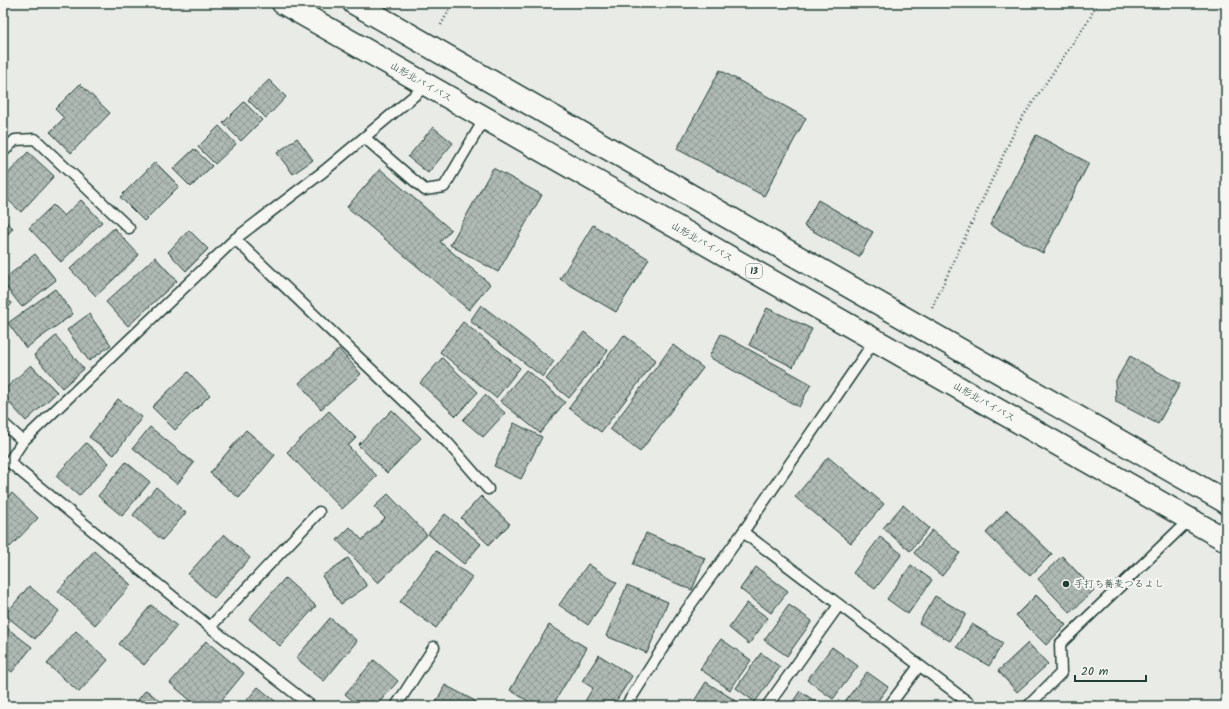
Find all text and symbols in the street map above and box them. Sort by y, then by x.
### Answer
street label: 山形北バイパス [387,58,455,106]
street label: 山形北バイパス [668,218,736,266]
road number: 13 [746,264,762,278]
street label: 山形北バイパス [950,378,1018,426]
place label: 手打ち蕎麦つるよし [1074,576,1164,592]
marker: 手打ち蕎麦つるよし [1061,579,1071,589]
scale bar [1075,657,1146,683]
text: 20 m [1081,662,1109,681]

